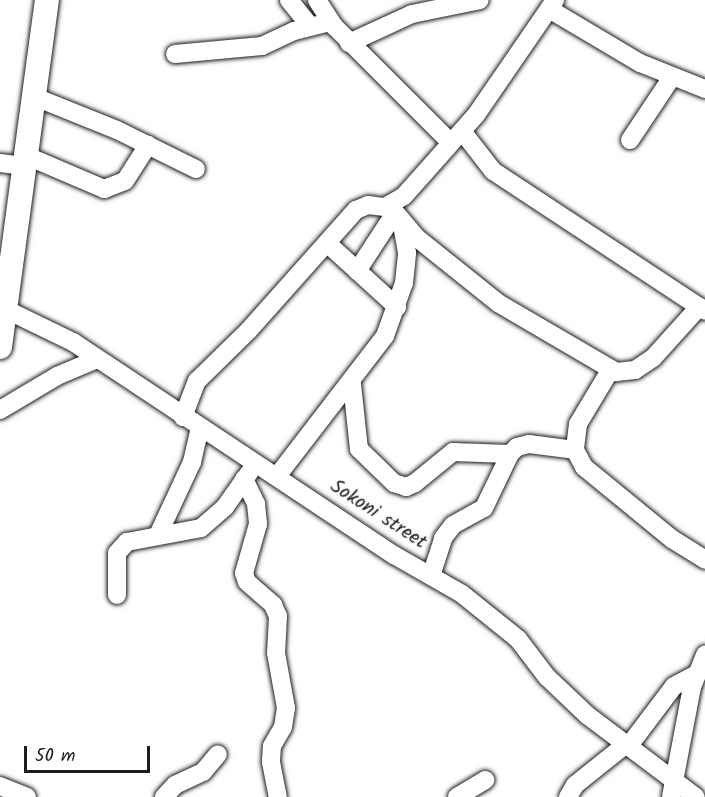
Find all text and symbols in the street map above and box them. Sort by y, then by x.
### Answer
street label: Sokoni street [325,475,431,555]
scale bar [27,734,153,772]
text: 50 m [35,742,75,771]

